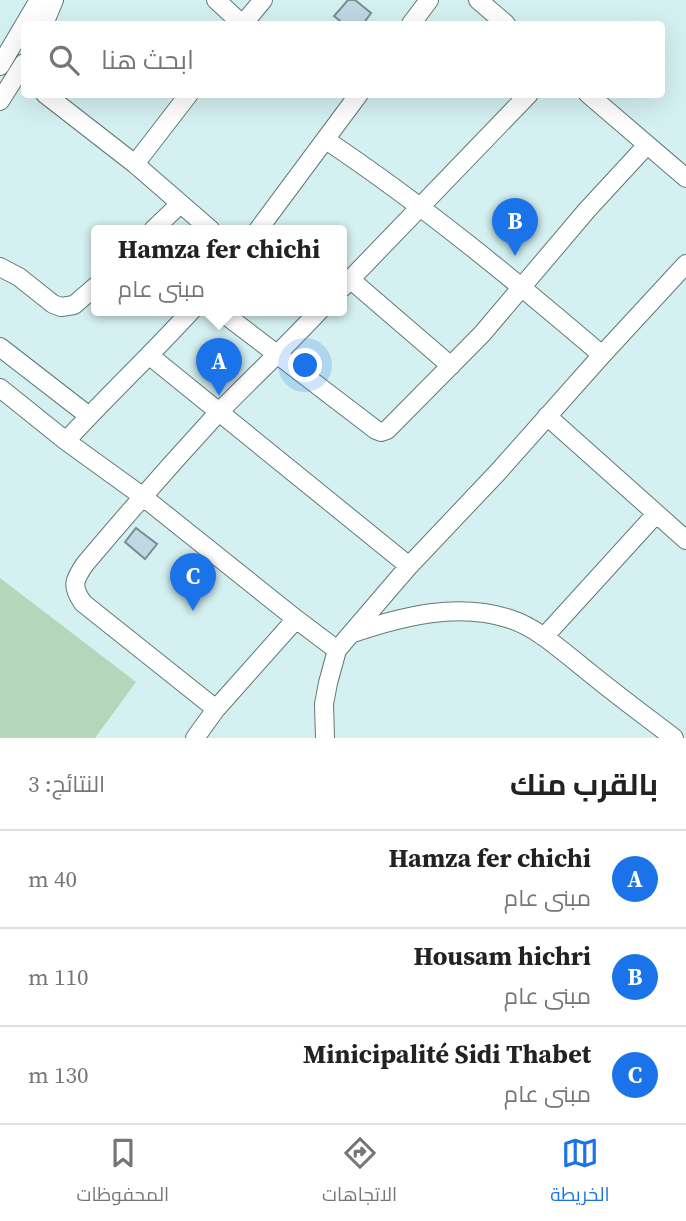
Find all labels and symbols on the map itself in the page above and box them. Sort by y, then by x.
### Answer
pin: B [492,198,538,256]
pin: A [196,338,242,396]
your location [288,348,322,382]
pin: C [170,553,216,611]

